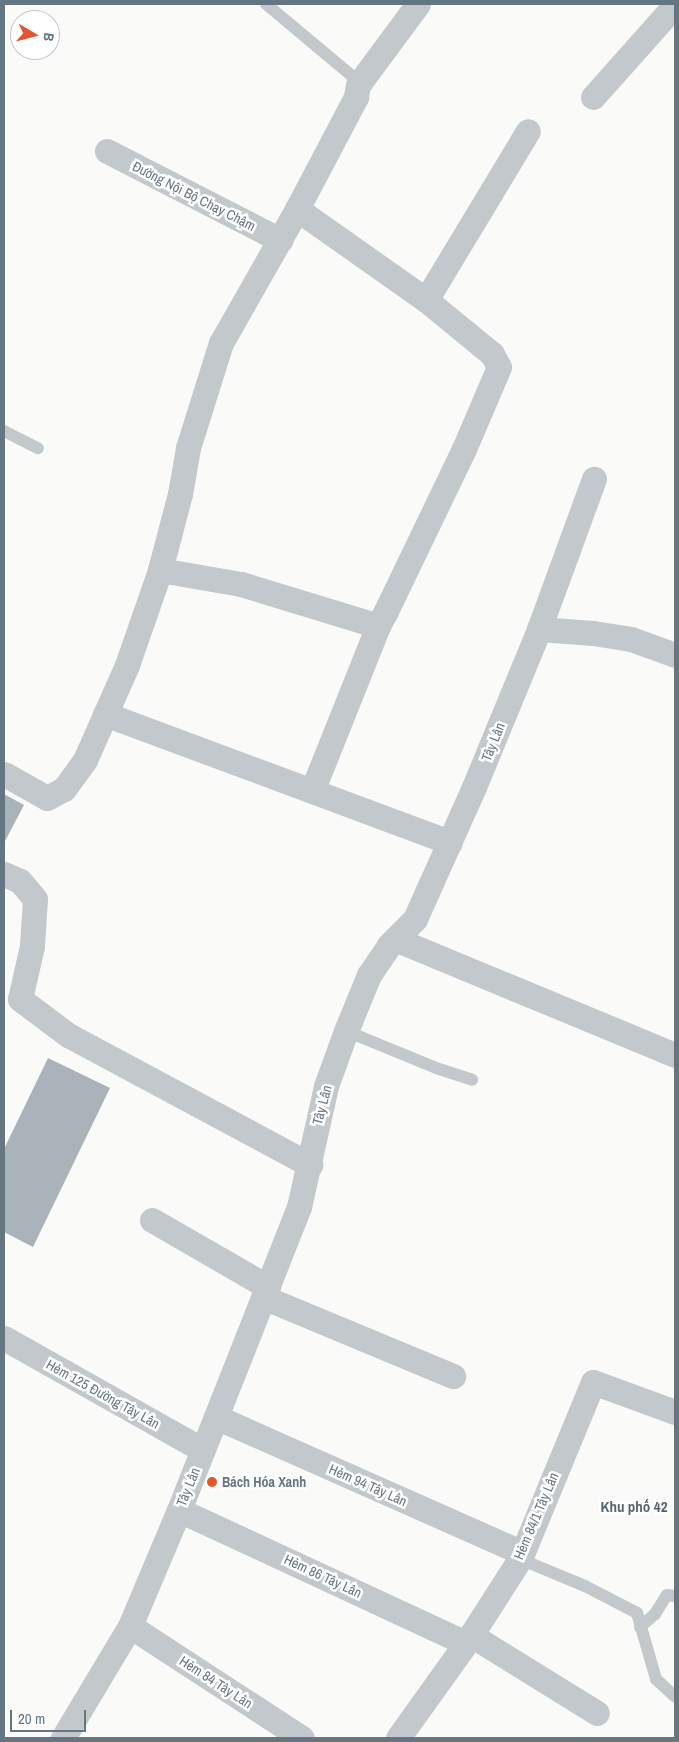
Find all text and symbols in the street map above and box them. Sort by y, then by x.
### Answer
north arrow [10,10,60,60]
text: B [39,32,58,42]
street label: Đường Nội Bộ Chạy Chậm [130,158,258,234]
street label: Tây Lân [478,720,508,764]
street label: Tây Lân [309,1083,335,1127]
street label: Hẻm 125 Đường Tây Lân [43,1356,163,1432]
street label: Hẻm 94 Tây Lân [326,1460,410,1510]
street label: Tây Lân [173,1465,203,1509]
street label: Hẻm 84/1 Tây Lân [510,1470,562,1562]
place label: Bách Hóa Xanh [222,1474,306,1490]
marker: Bách Hóa Xanh [206,1476,218,1488]
district label: Khu phố 42 [601,1498,667,1516]
street label: Hẻm 86 Tây Lân [281,1551,365,1601]
street label: Hẻm 84 Tây Lân [176,1652,256,1712]
scale bar [12,1700,89,1732]
text: 20 m [18,1708,45,1729]

